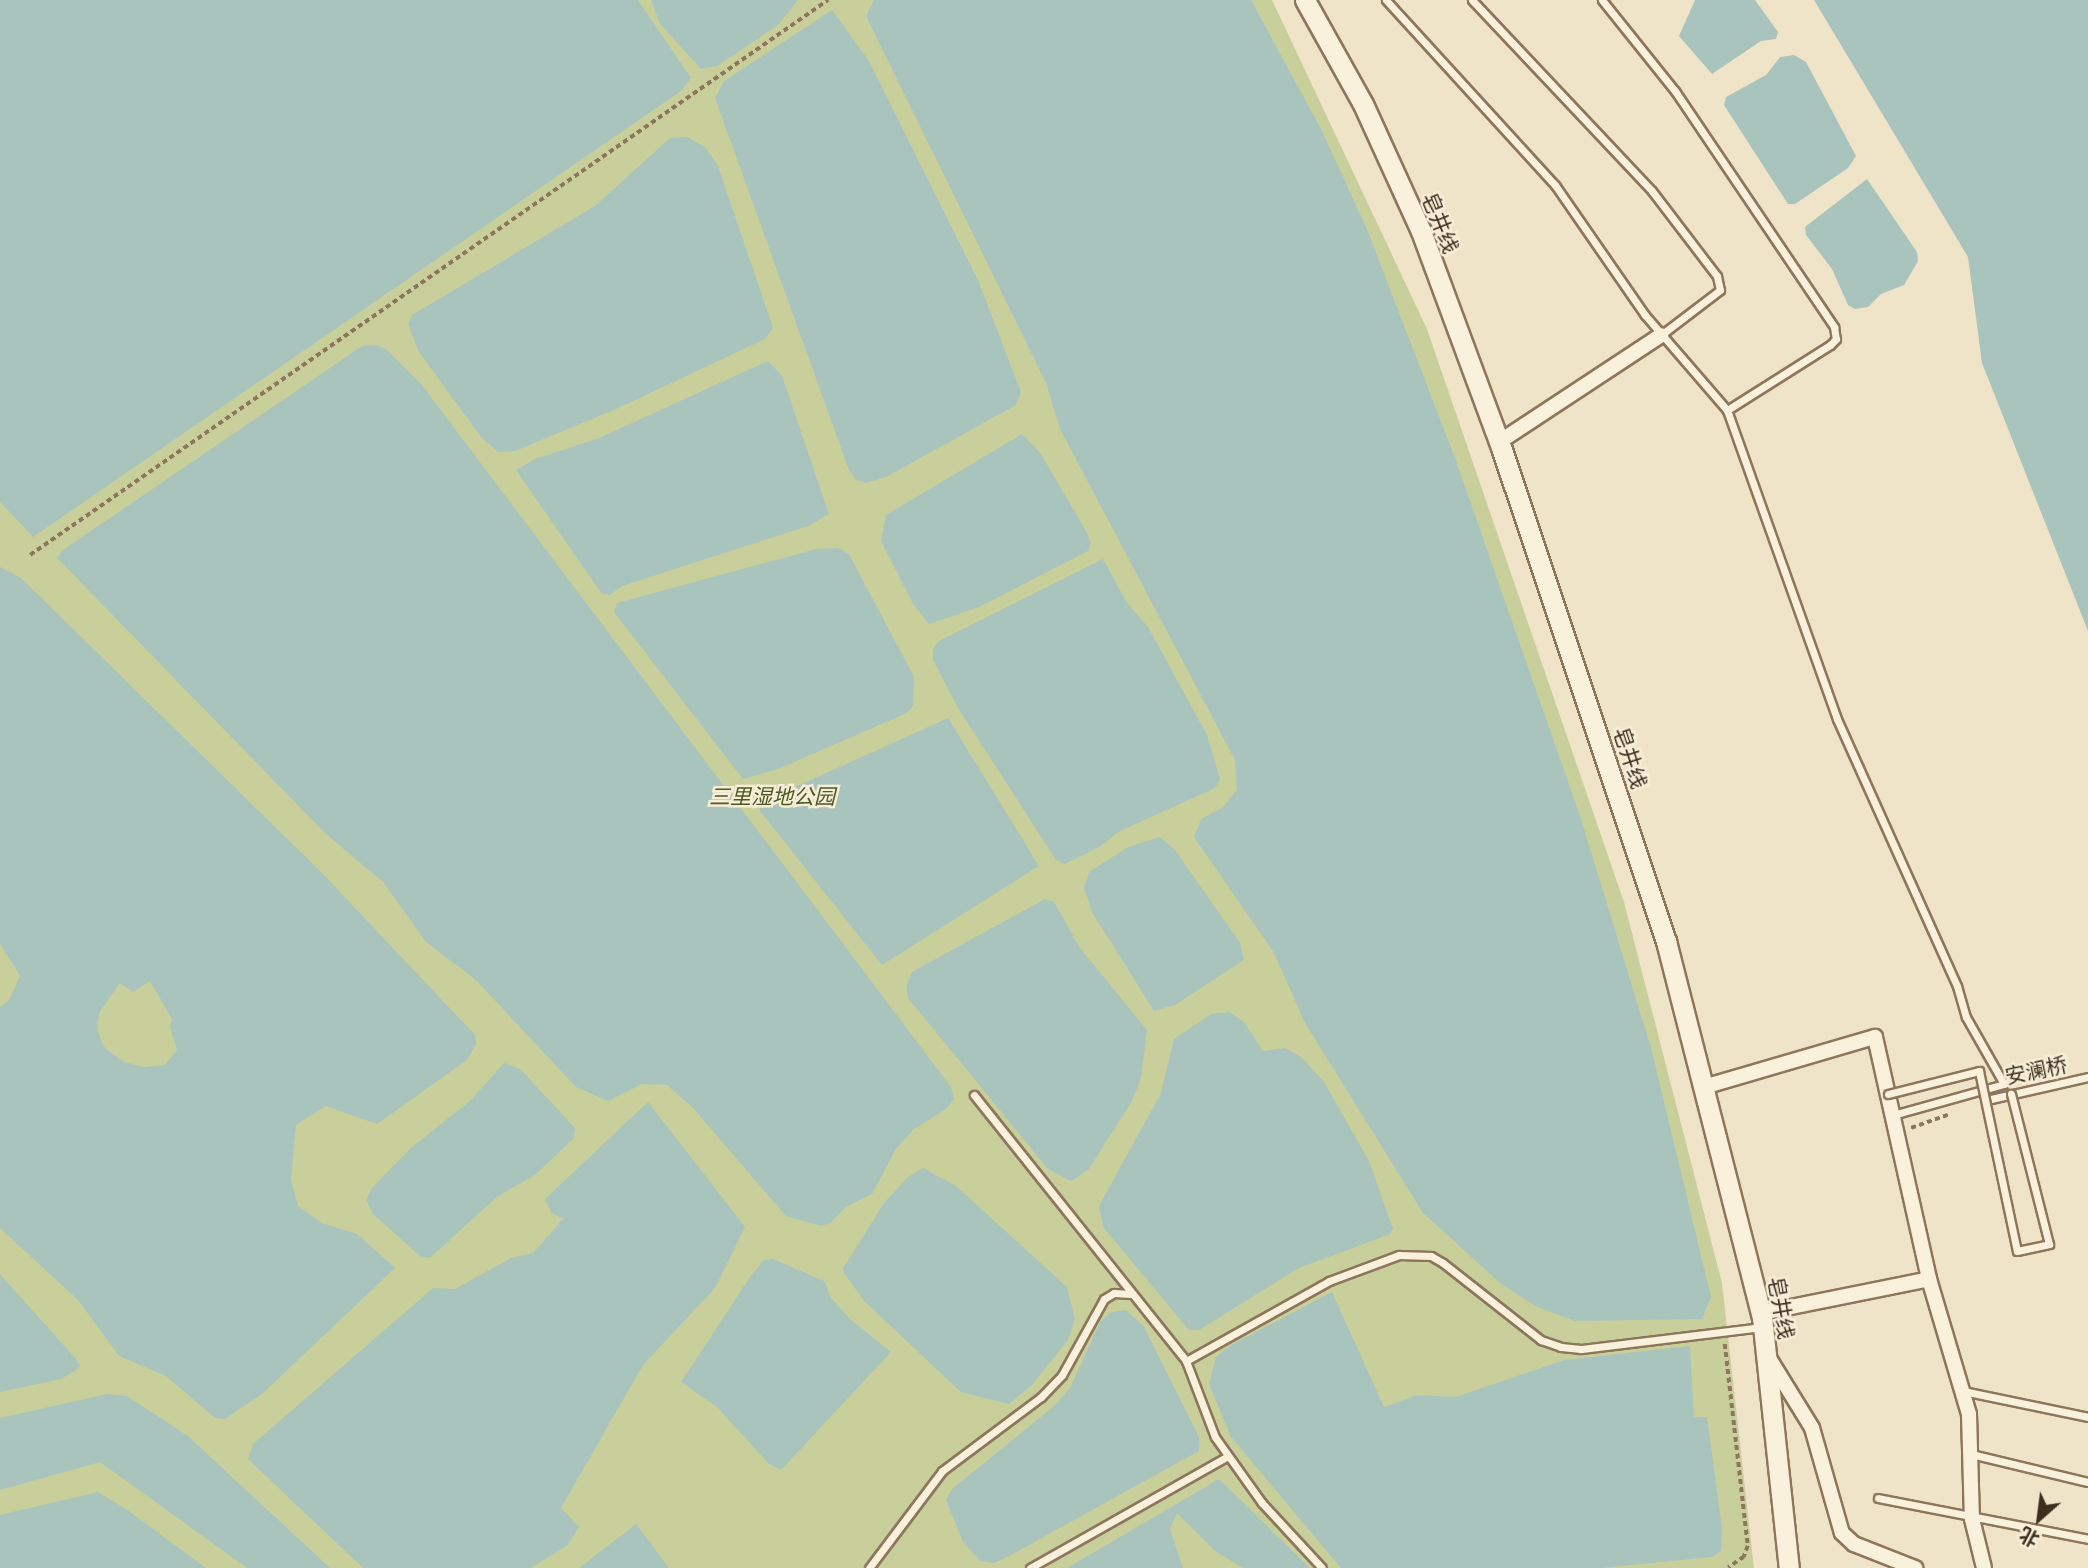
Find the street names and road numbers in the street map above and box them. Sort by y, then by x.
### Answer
street label: 皂井线 [1417,189,1463,257]
street label: 皂井线 [1608,724,1652,792]
street label: 安澜桥 [2003,1052,2069,1090]
street label: 皂井线 [1763,1275,1799,1341]

